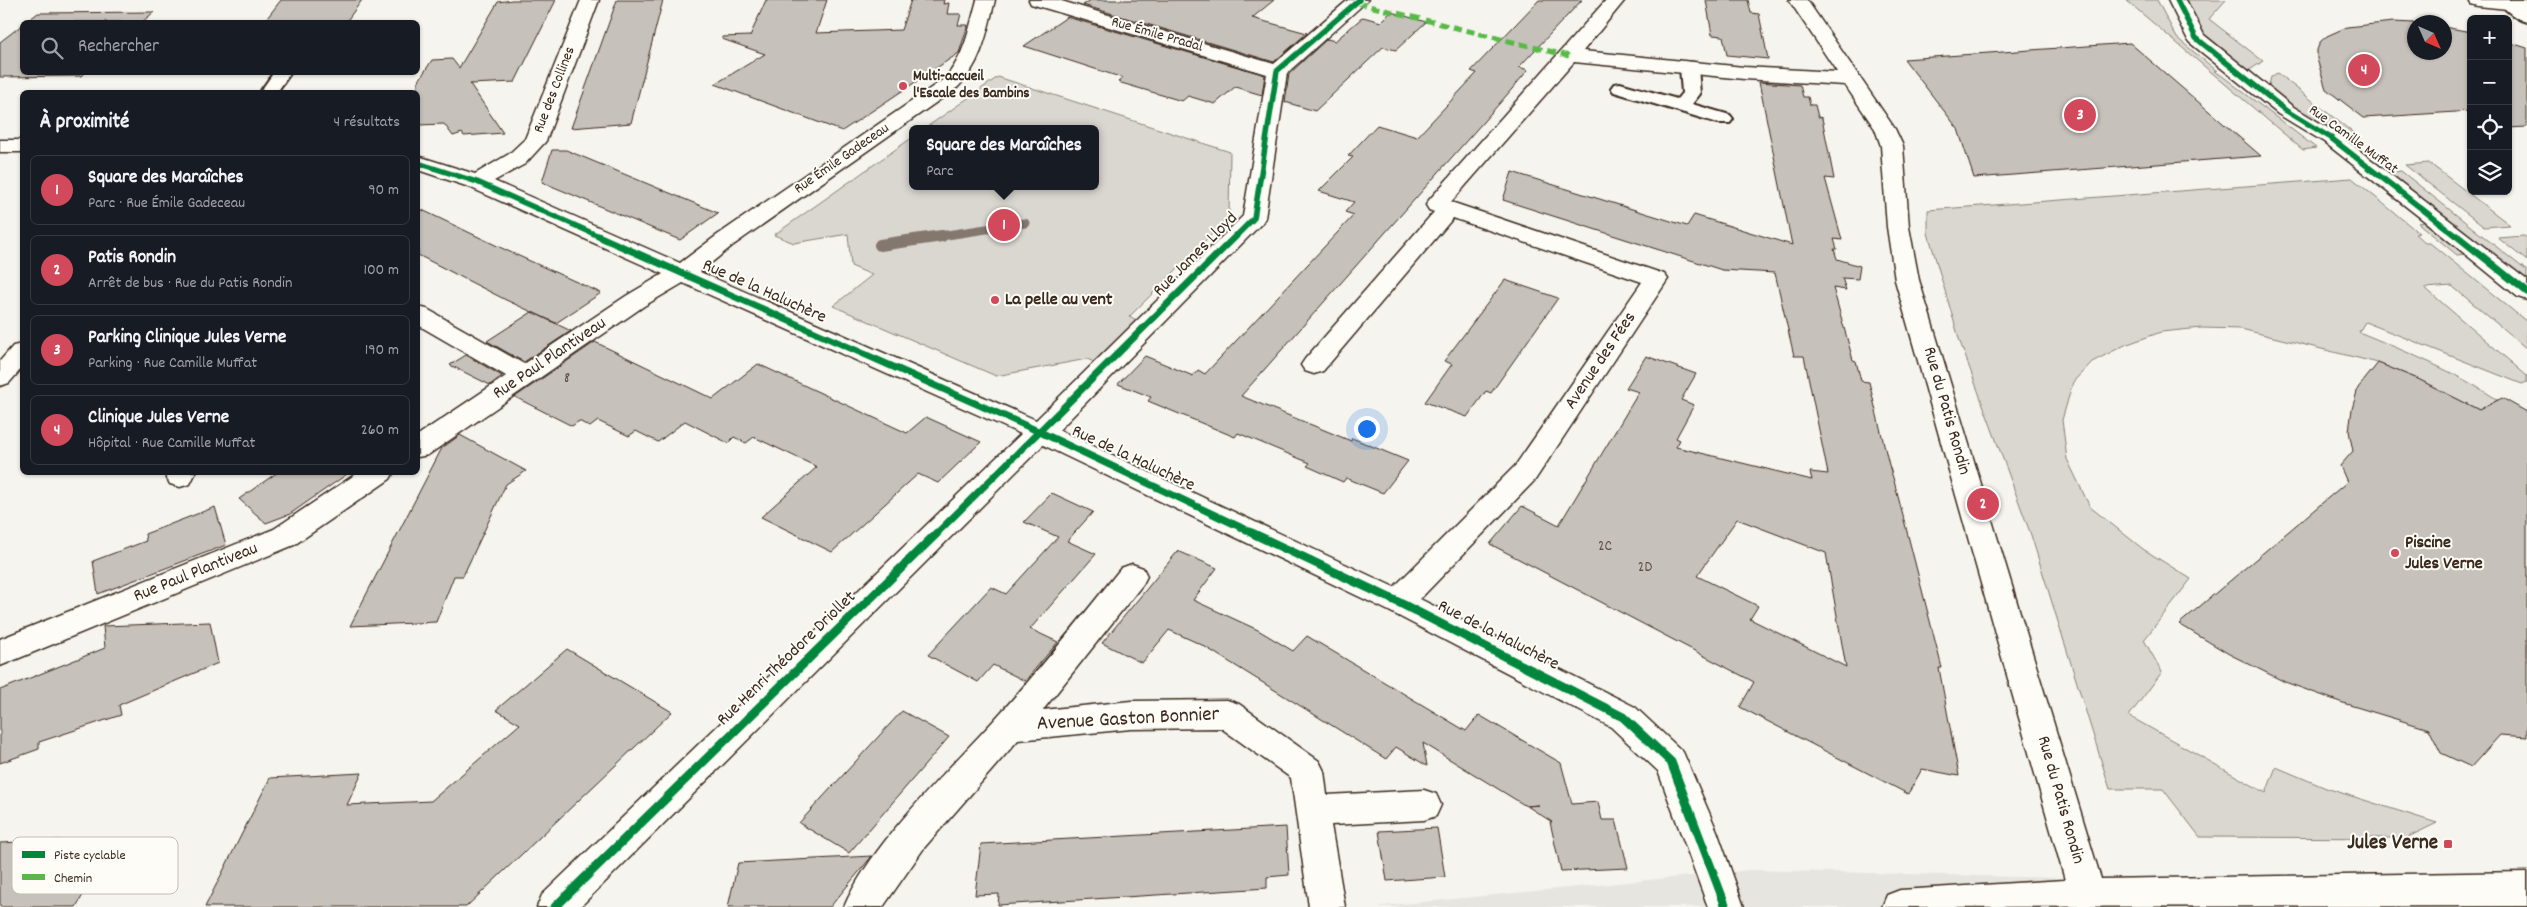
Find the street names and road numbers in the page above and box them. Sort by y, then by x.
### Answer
street label: Rue Émile Pradal [1109,11,1206,59]
street label: Rue des Collines [528,44,582,136]
street label: Rue Camille Muffat [2303,100,2403,180]
street label: Rue Émile Gadeceau [790,118,894,200]
street label: Rue James Lloyd [1148,207,1244,303]
street label: Rue de la Haluchère [698,253,830,331]
street label: Avenue des Fées [1559,307,1643,415]
street label: Rue Paul Plantiveau [488,312,612,406]
street label: Rue du Patis Rondin [1916,344,1976,478]
street label: Rue de la Haluchère [1067,419,1199,499]
street label: Rue Paul Plantiveau [130,537,262,609]
street label: Rue Henri Théodore Driollet [712,586,862,732]
street label: Rue de la Haluchère [1433,595,1563,677]
street label: Avenue Gaston Bonnier [1036,700,1220,740]
street label: Rue du Patis Rondin [2030,733,2090,867]

